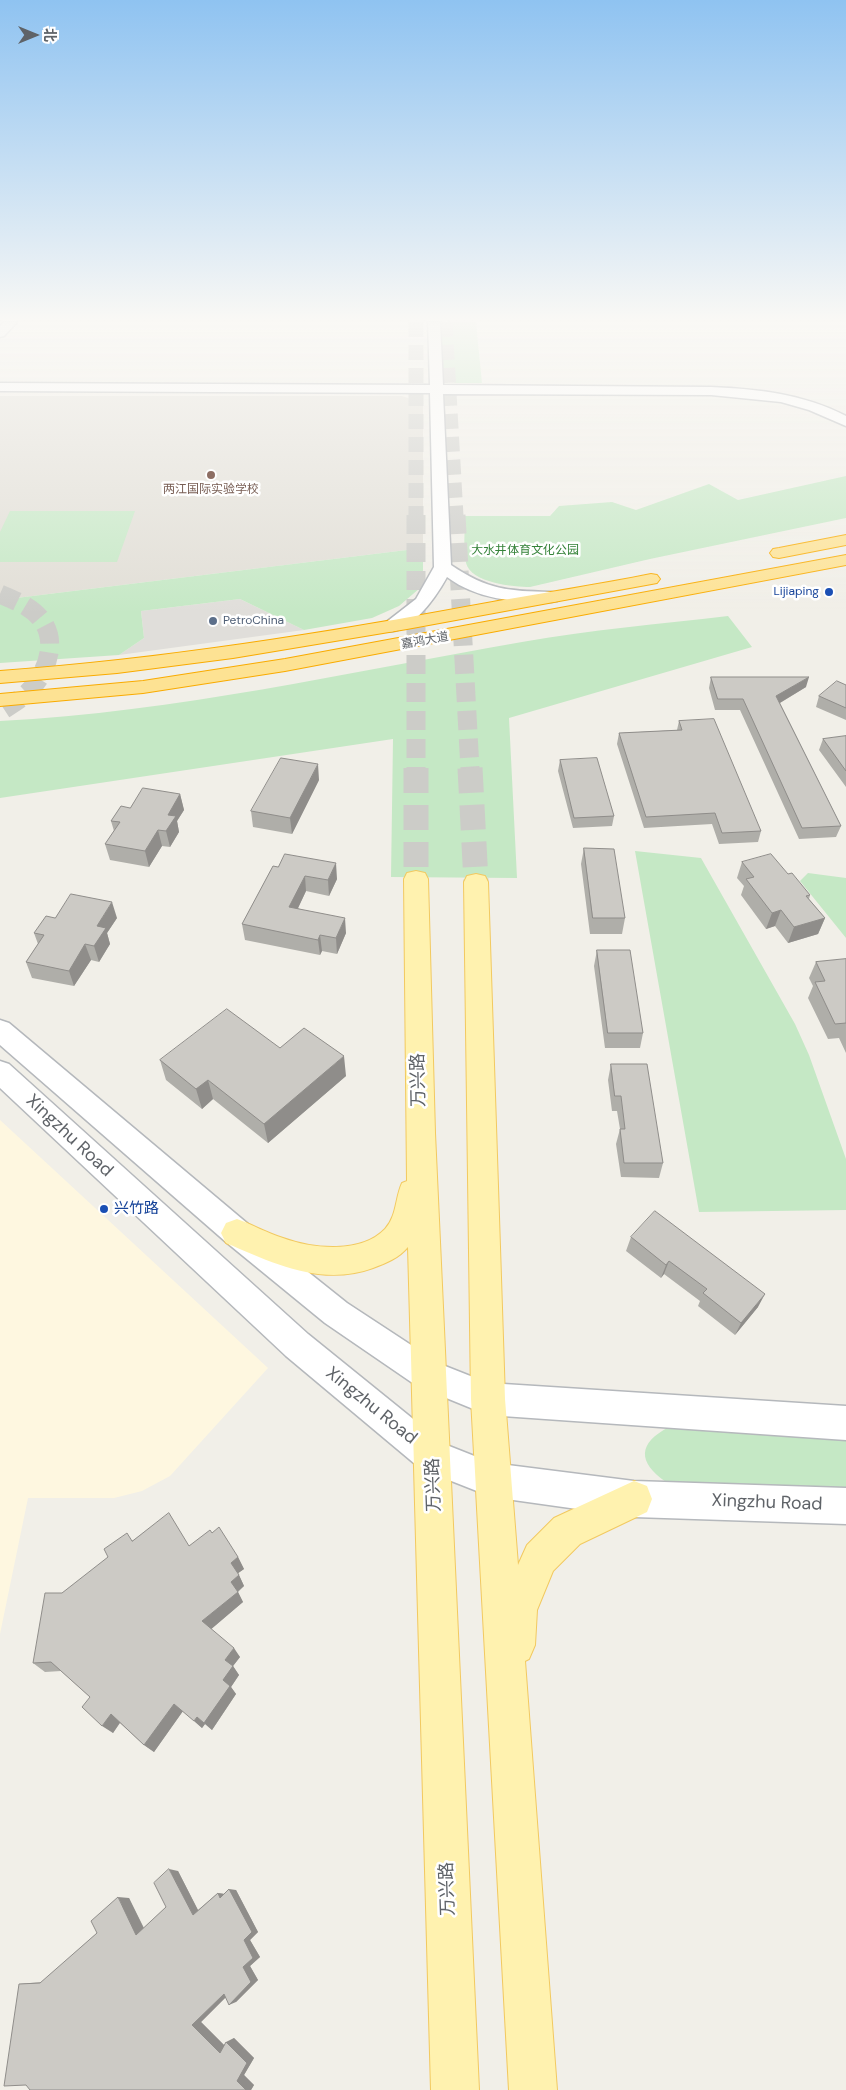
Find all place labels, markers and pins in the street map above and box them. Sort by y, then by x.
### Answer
marker: 两江国际实验学校 [205,469,217,481]
place label: 两江国际实验学校 [163,483,259,497]
place label: Lijiaping [773,585,819,599]
marker: Lijiaping [823,586,835,598]
place label: PetroChina [223,614,284,628]
marker: PetroChina [207,615,219,627]
place label: 兴竹路 [114,1200,159,1218]
marker: 兴竹路 [98,1203,110,1215]

